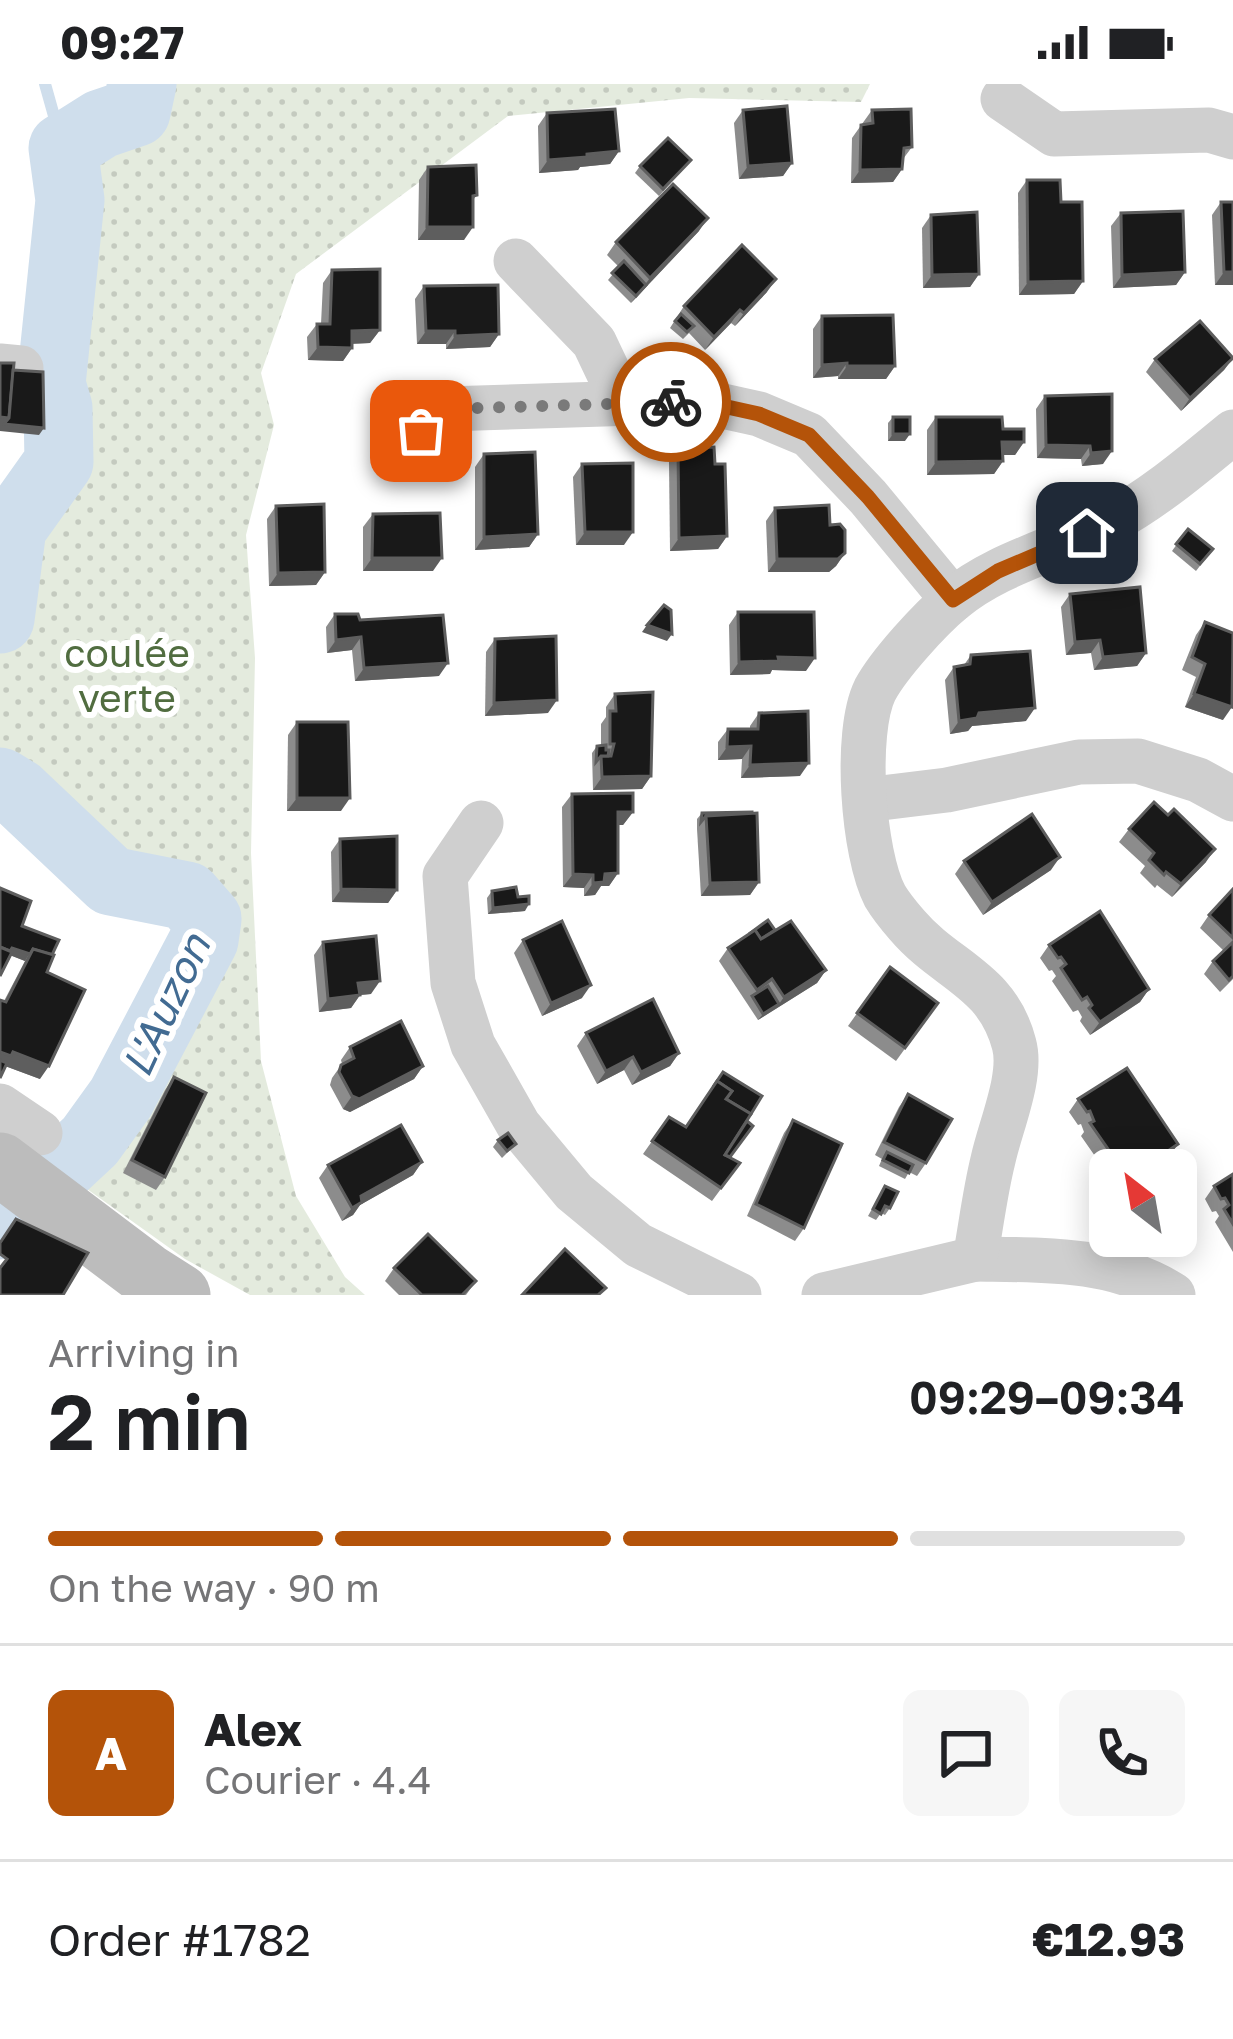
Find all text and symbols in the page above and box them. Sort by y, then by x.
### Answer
text: 09:27 [60,15,184,69]
courier [611,342,731,462]
icon: bike [638,369,704,435]
pin [370,380,472,482]
icon: bag [388,398,454,464]
pin [1036,482,1138,584]
icon: home [1054,500,1120,566]
park label: coulée verte [64,629,190,721]
water label: L'Auzon [111,924,221,1083]
north arrow [1089,1149,1197,1257]
map controls [1089,1149,1197,1257]
text: Arriving in [48,1329,239,1376]
text: 09:29–09:34 [909,1370,1185,1424]
text: 2 min [48,1374,251,1467]
text: On the way · 90 m [48,1564,380,1611]
button: chat [903,1690,1029,1816]
button: phone [1059,1690,1185,1816]
text: Alex [204,1702,302,1756]
text: A [95,1726,127,1780]
text: Courier · 4.4 [204,1756,432,1803]
text: Order #1782 [48,1912,311,1966]
text: €12.93 [1032,1912,1185,1966]

